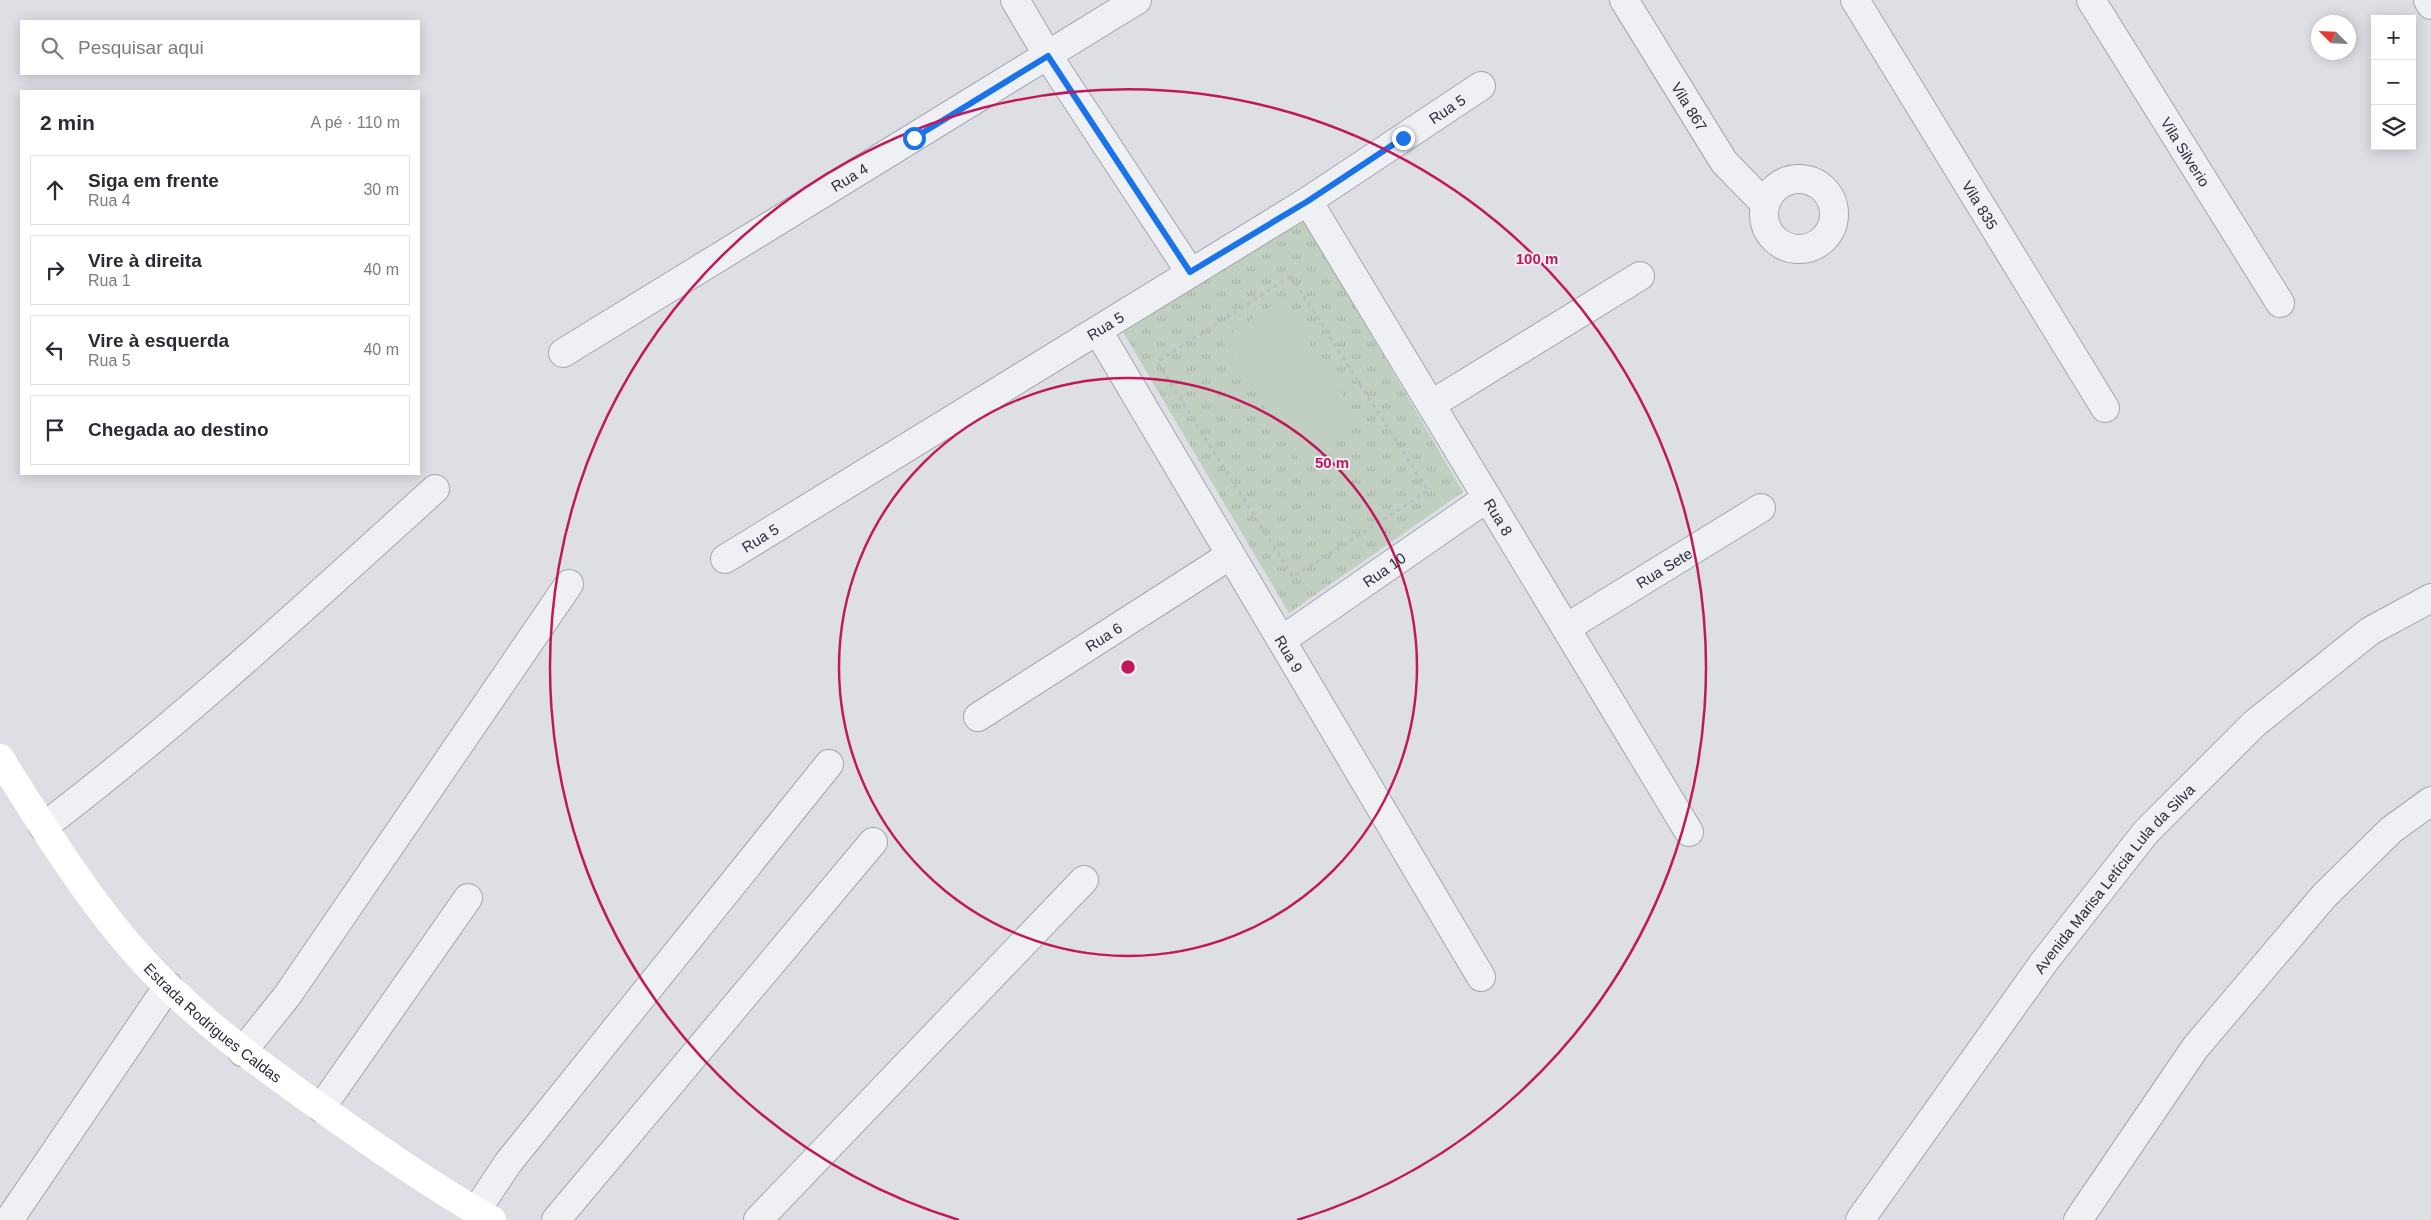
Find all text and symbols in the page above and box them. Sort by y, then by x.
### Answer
north arrow [2311,15,2356,60]
map controls [2371,15,2416,150]
button: + [2371,15,2416,60]
search box [20,20,420,75]
icon: search [38,34,66,62]
text: Pesquisar aqui [78,37,204,58]
button: − [2371,60,2416,105]
street label: Vila 867 [1668,79,1711,134]
street label: Rua 5 [1426,90,1468,127]
button: layers [2371,105,2416,150]
text: 2 min [40,111,95,134]
text: A pé · 110 m [310,114,400,131]
street label: Vila Silverio [2158,114,2214,190]
route start [903,127,926,150]
route end [1392,127,1415,150]
street label: Rua 4 [828,159,871,195]
text: Siga em frente [88,170,219,191]
icon: ahead [41,176,69,204]
street label: Vila 835 [1959,177,2002,232]
text: 30 m [363,181,399,198]
text: Rua 4 [88,192,131,209]
text: Vire à direita [88,250,202,271]
text: 100 m [1516,250,1558,267]
icon: right [41,256,69,284]
text: 40 m [363,261,399,278]
text: Rua 1 [88,272,131,289]
street label: Rua 5 [1084,308,1127,343]
text: Vire à esquerda [88,330,229,351]
icon: left [41,336,69,364]
text: 40 m [363,341,399,358]
text: Rua 5 [88,352,131,369]
icon: arrive [41,416,69,444]
text: Chegada ao destino [88,419,269,440]
text: 50 m [1315,454,1349,471]
street label: Rua 8 [1481,495,1516,538]
street label: Rua 5 [738,520,781,555]
street label: Rua Sete [1633,544,1695,591]
street label: Rua 10 [1359,549,1409,590]
street label: Rua 6 [1082,619,1125,655]
street label: Rua 9 [1272,632,1307,675]
centre of rings [1119,658,1137,676]
street label: Avenida Marisa Letícia Lula da Silva [2030,780,2198,976]
street label: Estrada Rodrigues Caldas [141,959,285,1085]

